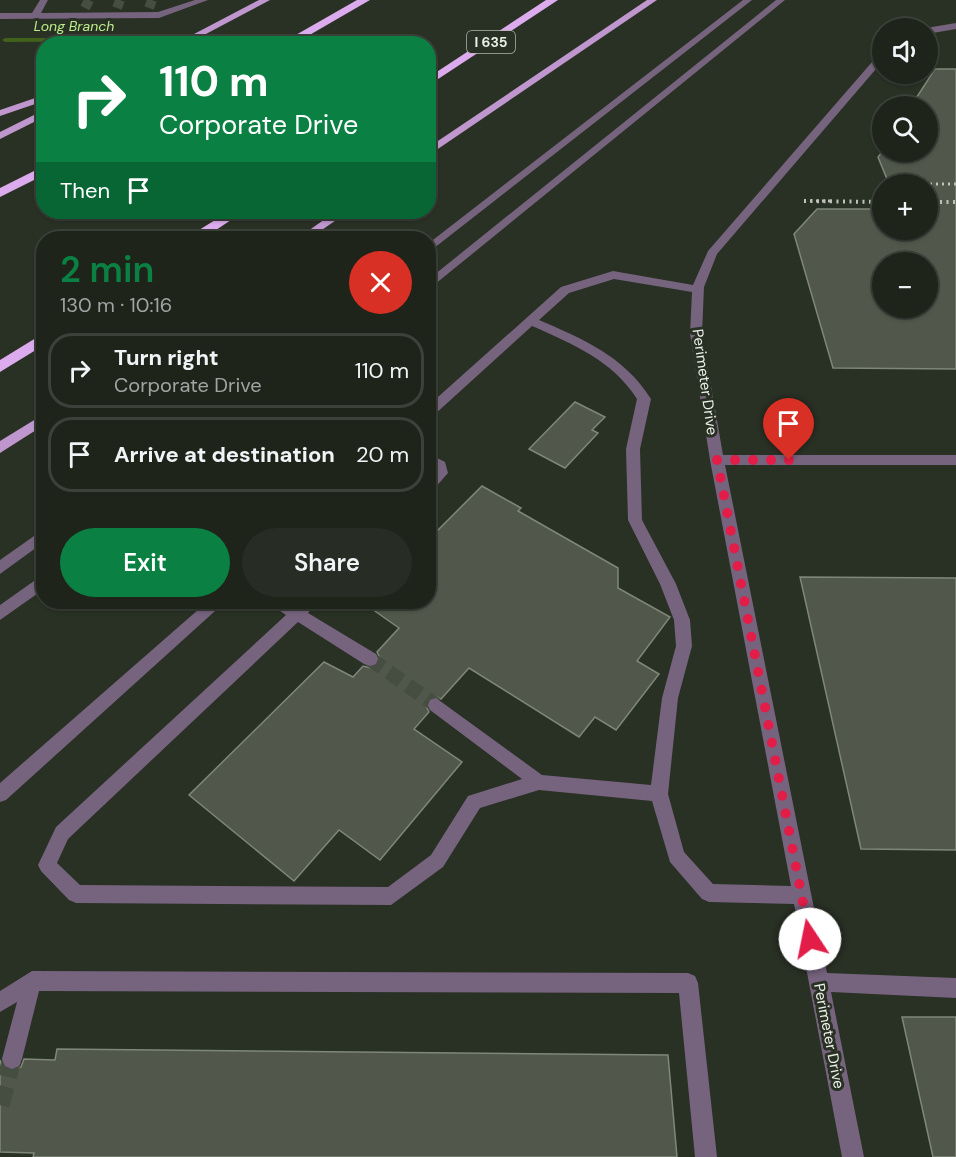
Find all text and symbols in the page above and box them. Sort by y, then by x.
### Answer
water label: Long Branch [34,17,114,35]
map controls [872,18,938,318]
button: sound [872,18,938,84]
road number: I 635 [467,31,515,53]
text: 110 m [159,54,269,109]
icon: right [60,60,138,138]
button: search [872,96,938,162]
text: Corporate Drive [159,107,358,142]
icon: arrive [122,174,155,207]
button: + [872,174,938,240]
text: Then [60,176,110,205]
text: 2 min [60,246,154,293]
button: close [349,251,412,314]
button: − [872,252,938,318]
text: 130 m · 10:16 [60,292,172,318]
street label: Perimeter Drive [688,328,722,436]
text: Turn right [114,343,219,372]
icon: right [63,354,96,387]
text: 110 m [355,356,409,385]
text: Corporate Drive [114,372,262,398]
pin [763,398,814,460]
icon: arrive [772,407,805,440]
icon: arrive [63,438,96,471]
text: Arrive at destination [114,440,335,469]
text: 20 m [356,440,409,469]
button: Exit [60,528,230,597]
button: Share [242,528,412,597]
position arrow [778,907,842,971]
street label: Perimeter Drive [809,982,849,1090]

